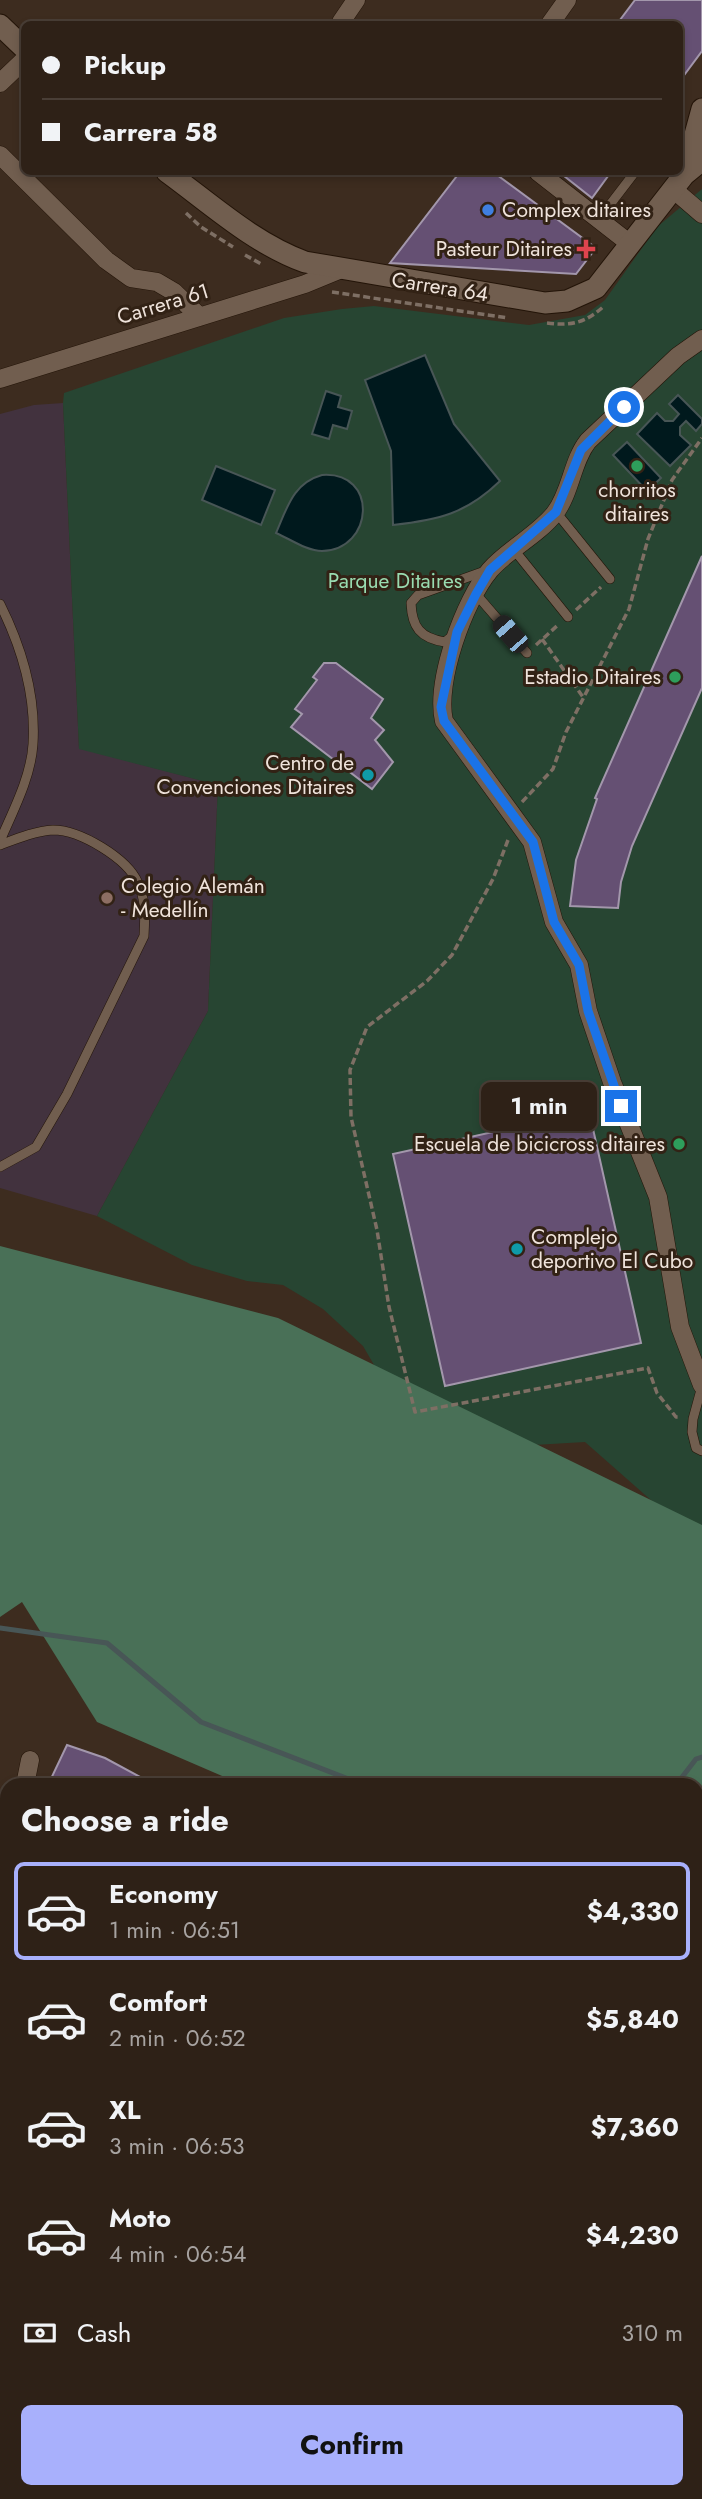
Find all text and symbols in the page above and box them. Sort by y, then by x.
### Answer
text: Pickup [84,46,166,84]
text: Carrera 58 [84,113,218,151]
place label: Complex ditaires [502,195,651,225]
marker: Complex ditaires [480,202,496,218]
place label: Pasteur Ditaires [436,234,572,264]
marker: Pasteur Ditaires [578,241,594,257]
street label: Carrera 64 [390,265,490,309]
street label: Carrera 61 [113,276,213,332]
route start [608,391,640,423]
marker: chorritos ditaires [629,458,645,474]
place label: chorritos ditaires [598,475,676,529]
park label: Parque Ditaires [328,566,462,596]
car [489,611,532,657]
place label: Estadio Ditaires [524,662,661,692]
marker: Estadio Ditaires [667,669,683,685]
place label: Centro de Convenciones Ditaires [156,748,354,802]
marker: Centro de Convenciones Ditaires [360,767,376,783]
place label: Colegio Alemán - Medellín [121,871,265,925]
marker: Colegio Alemán - Medellín [99,890,115,906]
callout: 1 min [481,1082,596,1130]
text: 1 min [510,1089,568,1123]
route end [605,1090,637,1122]
place label: Escuela de bicicross ditaires [414,1129,665,1159]
marker: Escuela de bicicross ditaires [671,1136,687,1152]
place label: Complejo deportivo El Cubo [531,1222,693,1276]
marker: Complejo deportivo El Cubo [509,1241,525,1257]
text: Choose a ride [21,1797,229,1843]
text: Economy [109,1875,218,1913]
icon: car [25,1880,88,1943]
text: $4,330 [587,1892,679,1930]
text: 1 min · 06:51 [109,1913,240,1947]
text: Comfort [109,1983,207,2021]
icon: car [25,1988,88,2051]
text: $5,840 [586,2000,679,2038]
text: 2 min · 06:52 [109,2021,246,2055]
text: XL [109,2091,141,2129]
icon: car [25,2096,88,2159]
text: $7,360 [591,2108,679,2146]
text: 3 min · 06:53 [109,2129,245,2163]
text: Moto [109,2199,171,2237]
icon: car [25,2204,88,2267]
text: $4,230 [586,2216,679,2254]
text: 4 min · 06:54 [109,2237,246,2271]
icon: cash [21,2314,59,2352]
text: Cash [77,2314,131,2352]
text: 310 m [621,2316,683,2350]
button: Confirm [21,2405,683,2485]

